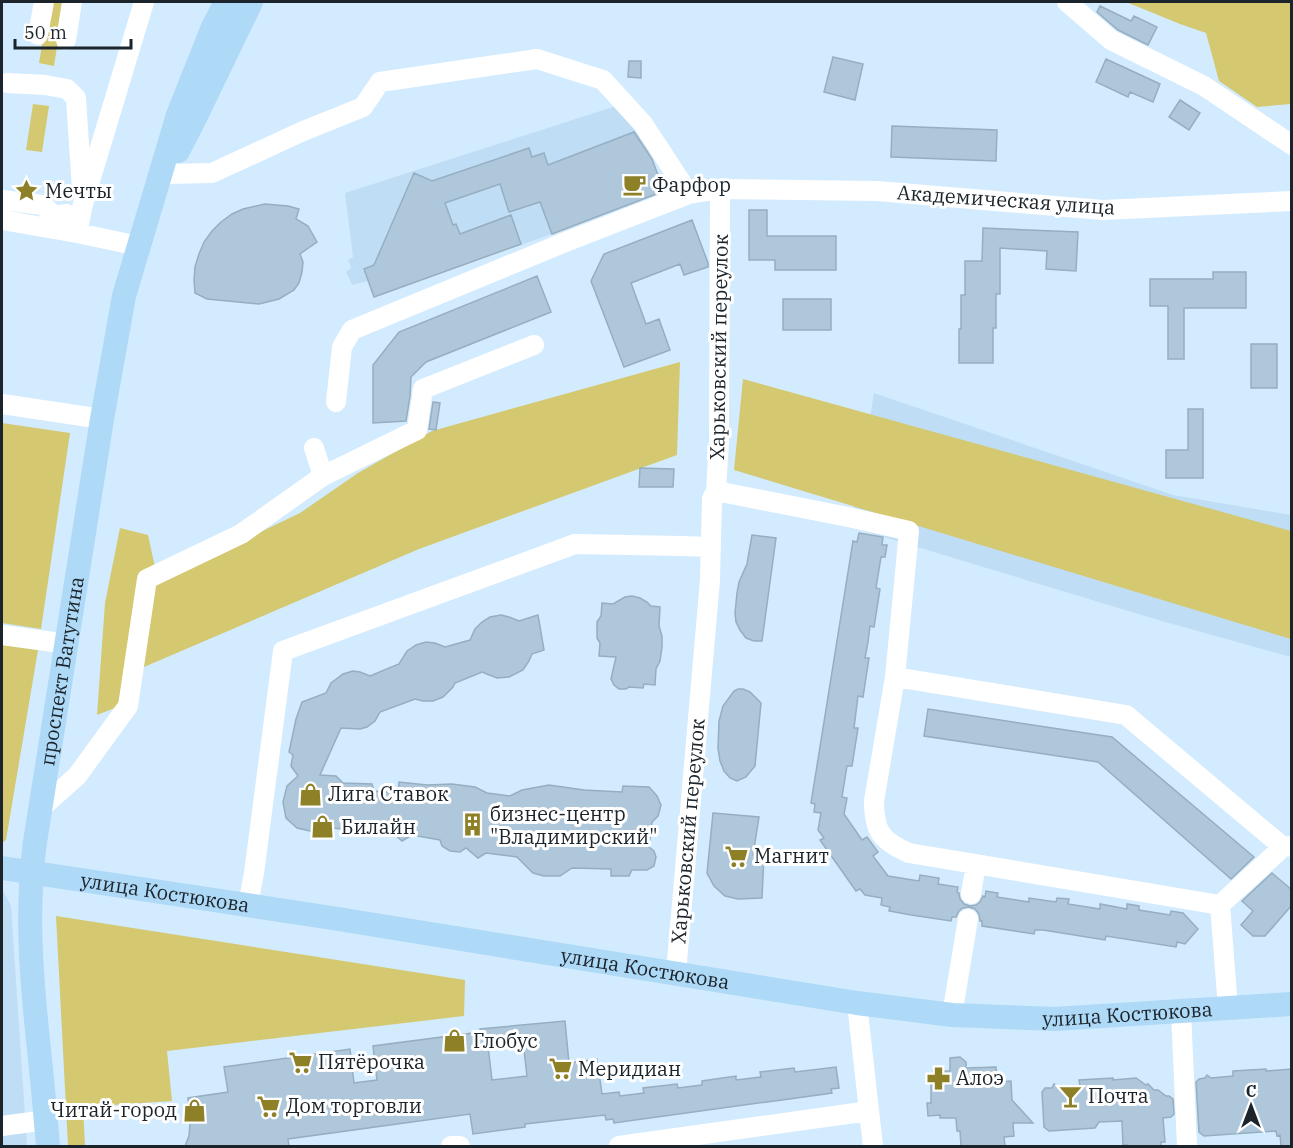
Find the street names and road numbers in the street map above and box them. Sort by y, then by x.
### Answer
street label: Академическая улица [896,178,1116,221]
street label: Харьковский переулок [703,233,734,460]
street label: проспект Ватутина [33,574,90,768]
street label: Харьковский переулок [664,717,711,945]
street label: улица Костюкова [79,866,252,918]
street label: улица Костюкова [559,941,732,995]
street label: улица Костюкова [1042,995,1213,1032]

